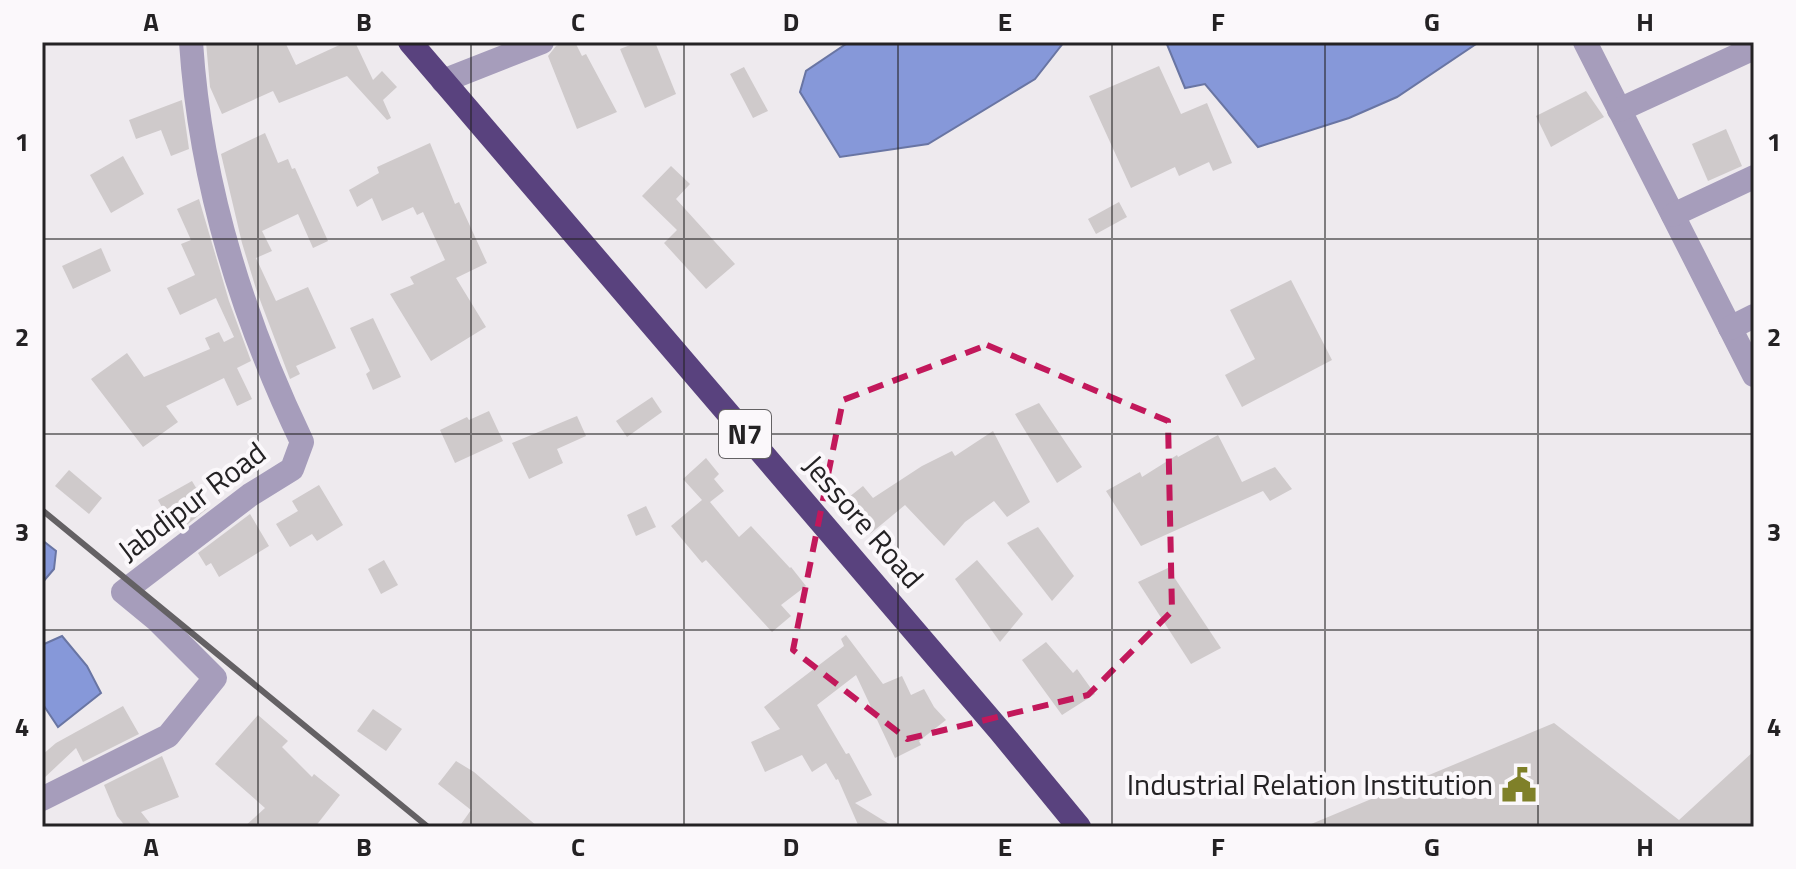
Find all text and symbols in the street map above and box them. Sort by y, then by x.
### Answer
text: A [143,2,159,41]
text: B [356,2,372,41]
text: C [571,2,585,41]
text: D [783,2,799,41]
text: E [998,2,1012,41]
text: F [1211,2,1225,41]
text: G [1424,2,1440,41]
text: H [1636,2,1654,41]
text: 1 [15,122,29,161]
text: 1 [1767,122,1781,161]
text: 2 [15,317,29,356]
text: 2 [1767,317,1781,356]
road number: N7 [719,410,771,458]
street label: Jabdipur Road [107,430,275,572]
street label: Jessore Road [793,444,935,598]
text: 3 [15,512,29,551]
text: 3 [1767,512,1781,551]
text: 4 [15,707,29,746]
text: 4 [1767,707,1781,746]
place label: Industrial Relation Institution [1127,761,1493,807]
public building icon: Industrial Relation Institution [1500,766,1538,804]
text: A [143,827,159,866]
text: B [356,827,372,866]
text: C [571,827,585,866]
text: D [783,827,799,866]
text: E [998,827,1012,866]
text: F [1211,827,1225,866]
text: G [1424,827,1440,866]
text: H [1636,827,1654,866]

